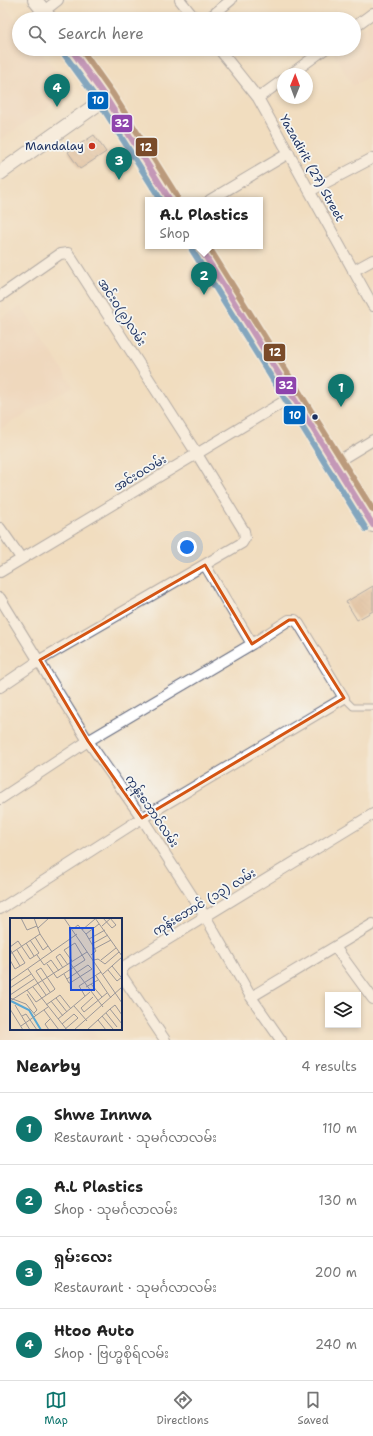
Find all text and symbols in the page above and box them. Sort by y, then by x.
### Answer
search box [12,12,361,56]
icon: search [26,23,48,45]
text: Search here [58,24,144,44]
north arrow [277,68,313,104]
pin: 4 [44,74,70,107]
line badge: 10 [87,91,109,110]
text: 10 [92,93,104,108]
street label: Yazadirit (27) Street [276,112,348,224]
line badge: 32 [111,114,133,133]
text: 32 [114,116,130,131]
line badge: 12 [135,137,158,157]
place label: Mandalay [25,138,84,154]
text: 12 [140,140,152,155]
marker: Mandalay [87,141,97,151]
pin: 3 [106,147,132,180]
popup [145,197,263,249]
text: A.L Plastics [159,205,249,225]
text: Shop [159,225,190,242]
pin: 2 [191,262,217,295]
street label: အင်းဝ(၉)လမ်း [93,275,151,350]
line badge: 12 [263,343,286,362]
text: 12 [269,345,281,360]
pin: 1 [328,374,354,407]
line badge: 32 [275,376,297,395]
text: 32 [278,378,294,393]
line badge: 10 [283,405,306,425]
text: 10 [289,408,301,423]
unlabelled marker [310,412,320,422]
street label: အင်းဝလမ်း [110,450,169,495]
your location [177,537,197,557]
street label: ကုန်းဘောင်လမ်း [120,771,183,852]
street label: ကုန်းဘောင် (၁၃) လမ်း [149,864,260,941]
inset map [10,918,122,1030]
map controls [325,992,361,1028]
button: layers [325,992,361,1028]
text: Nearby [16,1055,81,1077]
text: 4 results [301,1058,357,1075]
text: Shwe Innwa [54,1105,152,1125]
text: 1 [26,1120,32,1137]
text: 110 m [322,1120,357,1137]
text: Restaurant · သုမင်္ဂလာလမ်း [54,1129,217,1146]
text: A.L Plastics [54,1177,143,1197]
text: 2 [24,1192,34,1209]
text: 130 m [319,1192,357,1209]
text: Shop · သုမင်္ဂလာလမ်း [54,1201,177,1218]
text: ရှမ်းလေး [54,1247,113,1267]
text: 3 [24,1264,34,1281]
text: 200 m [315,1264,357,1281]
text: Restaurant · သုမင်္ဂလာလမ်း [54,1279,217,1296]
text: Htoo Auto [54,1321,134,1341]
text: 4 [24,1336,34,1353]
text: 240 m [315,1336,357,1353]
text: Shop · ဗြဟ္မစိုရ်လမ်း [54,1345,169,1362]
tab: Map [44,1389,68,1428]
tab: Directions [156,1389,209,1428]
tab: Saved [297,1389,329,1428]

